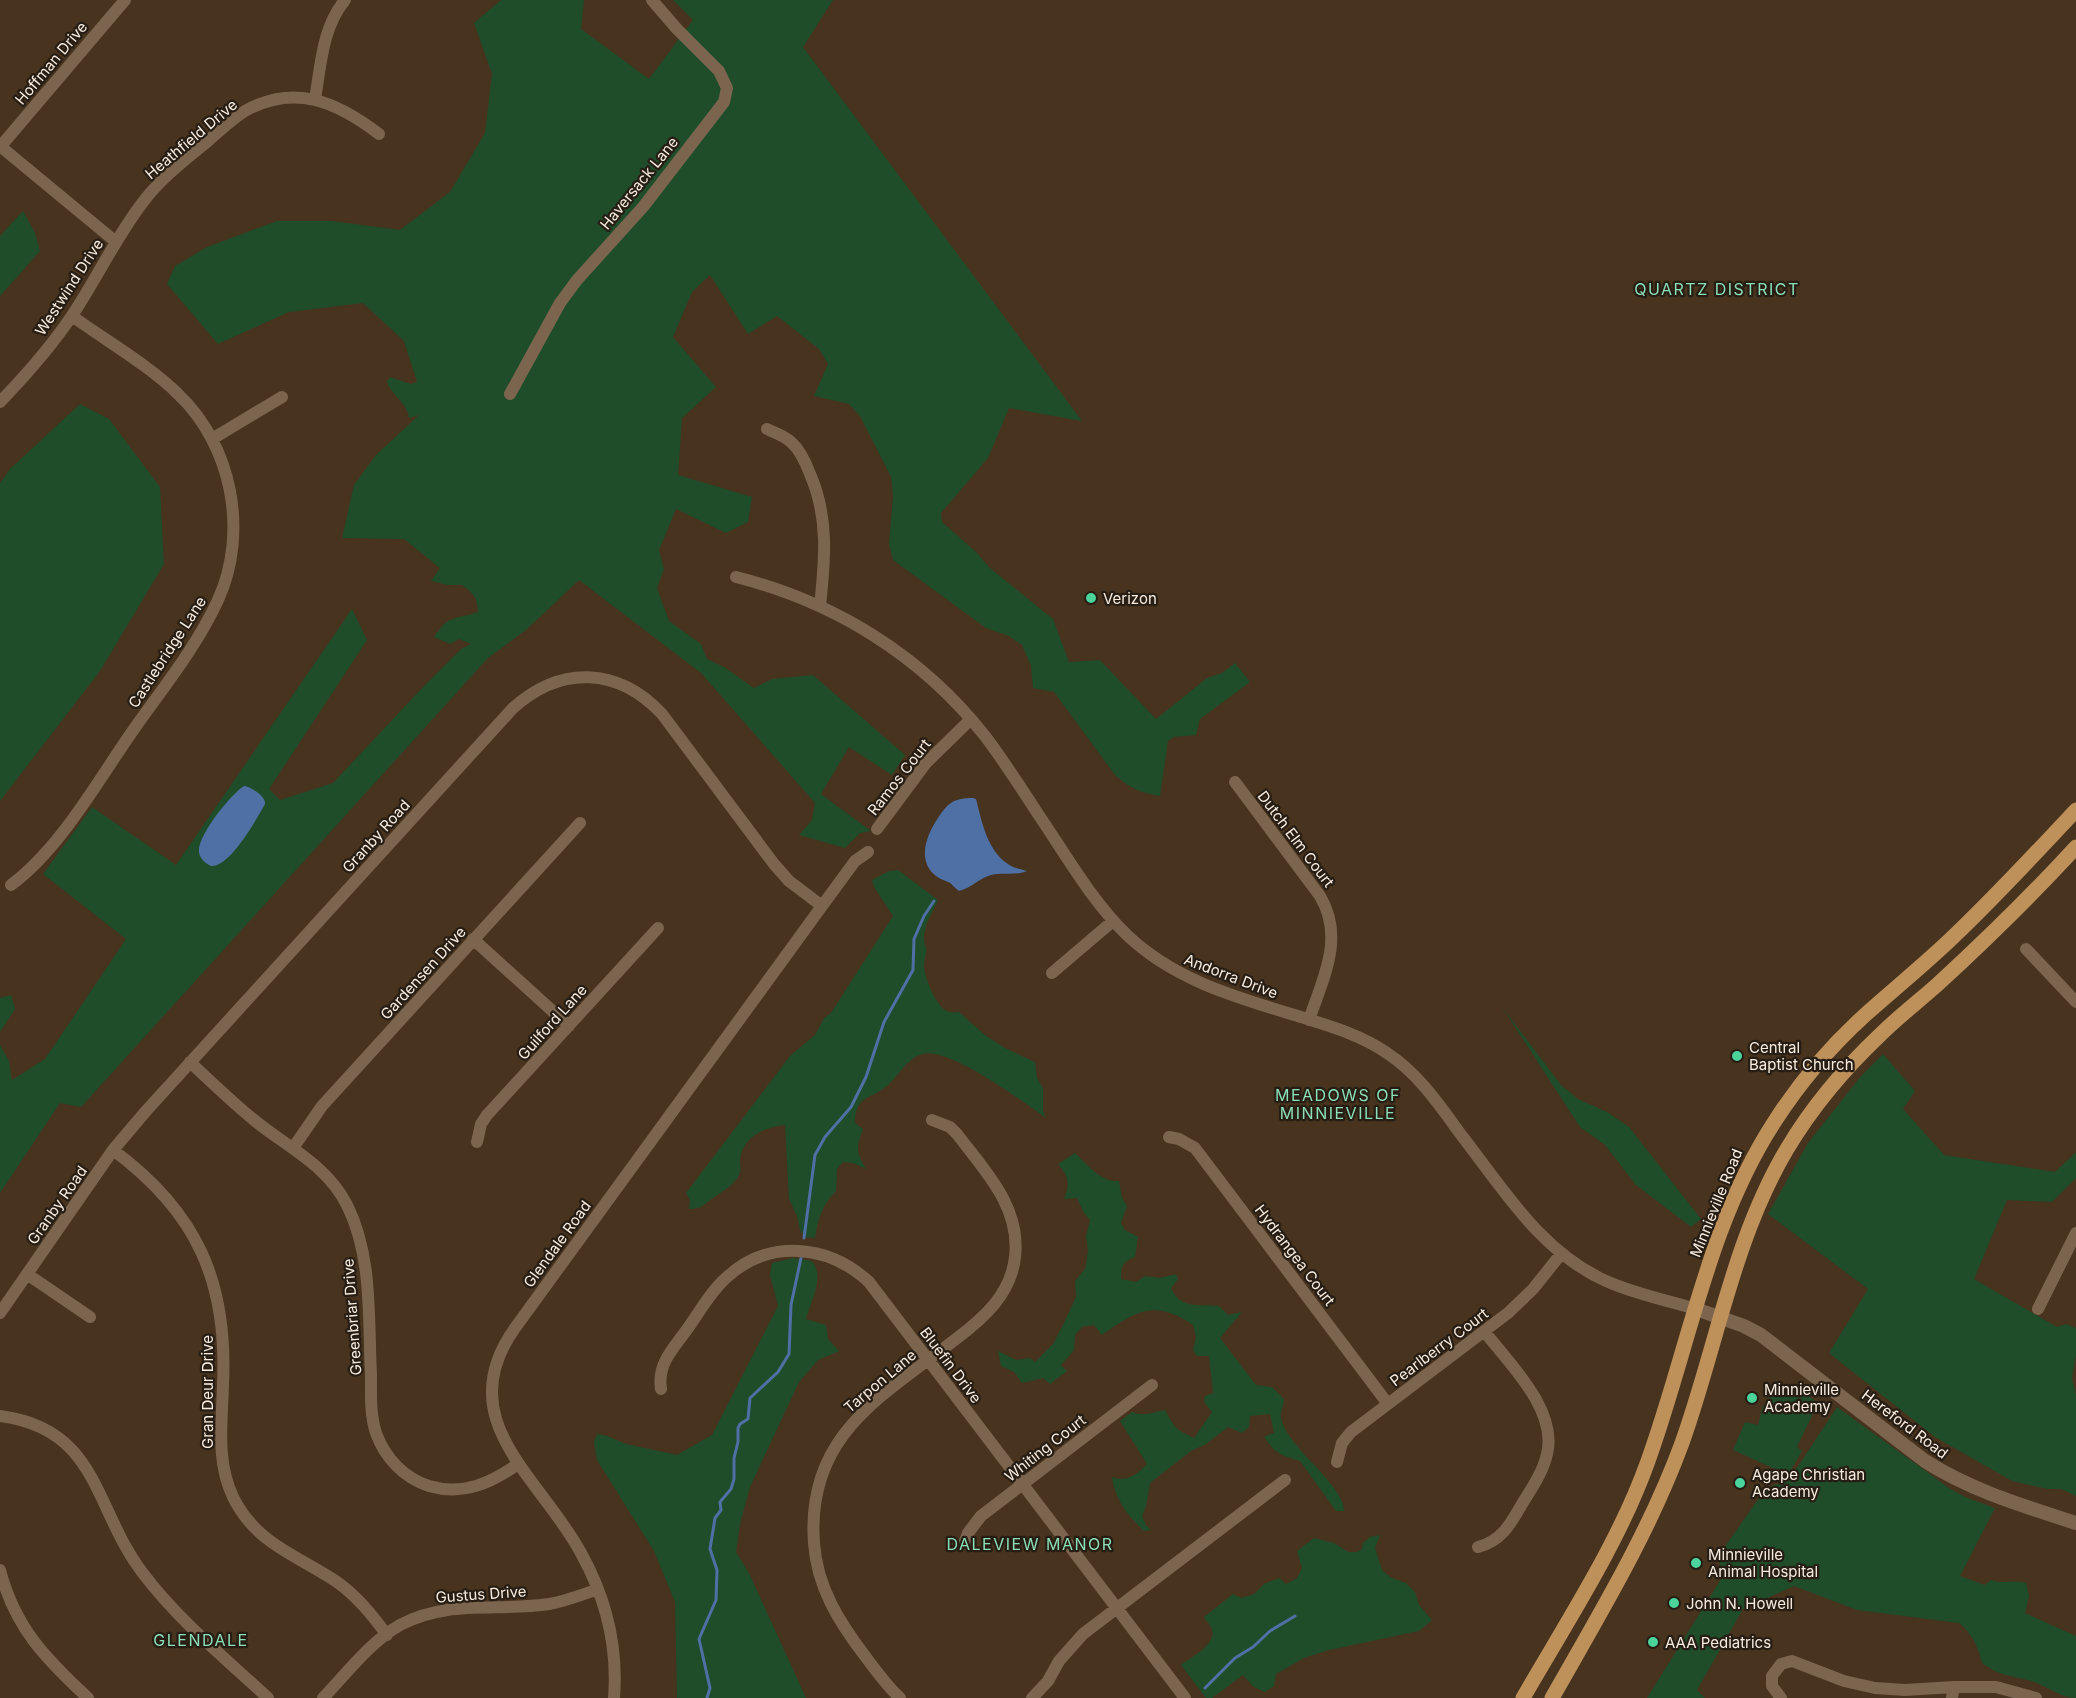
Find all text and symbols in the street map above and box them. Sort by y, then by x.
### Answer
street label: Hoffman Drive [11,18,91,108]
street label: Heathfield Drive [141,95,241,183]
street label: Haversack Lane [596,133,682,233]
street label: Westwind Drive [31,235,107,339]
district label: QUARTZ DISTRICT [1634,279,1800,299]
place label: Verizon [1103,589,1157,608]
marker: Verizon [1084,591,1098,605]
street label: Castlebridge Lane [124,593,210,711]
street label: Ramos Court [863,735,935,819]
street label: Dutch Elm Court [1254,787,1338,891]
street label: Granby Road [338,796,414,876]
street label: Gardensen Drive [376,923,470,1023]
street label: Andorra Drive [1181,949,1281,1003]
street label: Guilford Lane [513,980,591,1064]
place label: Central Baptist Church [1749,1038,1854,1074]
marker: Central Baptist Church [1730,1049,1744,1063]
district label: MEADOWS OF MINNIEVILLE [1275,1085,1401,1123]
street label: Minnieville Road [1686,1146,1746,1260]
street label: Granby Road [23,1162,91,1248]
street label: Glendale Road [519,1197,595,1291]
street label: Hydrangea Court [1251,1201,1339,1309]
street label: Greenbriar Drive [338,1258,366,1376]
street label: Pearlberry Court [1386,1304,1492,1390]
street label: Bluefin Drive [916,1323,986,1407]
street label: Gran Deur Drive [198,1335,217,1449]
street label: Tarpon Lane [840,1345,920,1417]
place label: Minnieville Academy [1764,1380,1839,1416]
street label: Hereford Road [1858,1385,1952,1463]
marker: Minnieville Academy [1745,1391,1759,1405]
street label: Whiting Court [1001,1410,1089,1486]
place label: Agape Christian Academy [1752,1465,1865,1501]
marker: Agape Christian Academy [1733,1476,1747,1490]
district label: DALEVIEW MANOR [947,1534,1114,1554]
place label: Minnieville Animal Hospital [1708,1545,1818,1581]
marker: Minnieville Animal Hospital [1689,1556,1703,1570]
street label: Gustus Drive [435,1581,527,1607]
place label: John N. Howell [1686,1594,1793,1613]
marker: John N. Howell [1667,1596,1681,1610]
district label: GLENDALE [153,1630,249,1650]
place label: AAA Pediatrics [1665,1633,1771,1652]
marker: AAA Pediatrics [1646,1635,1660,1649]

